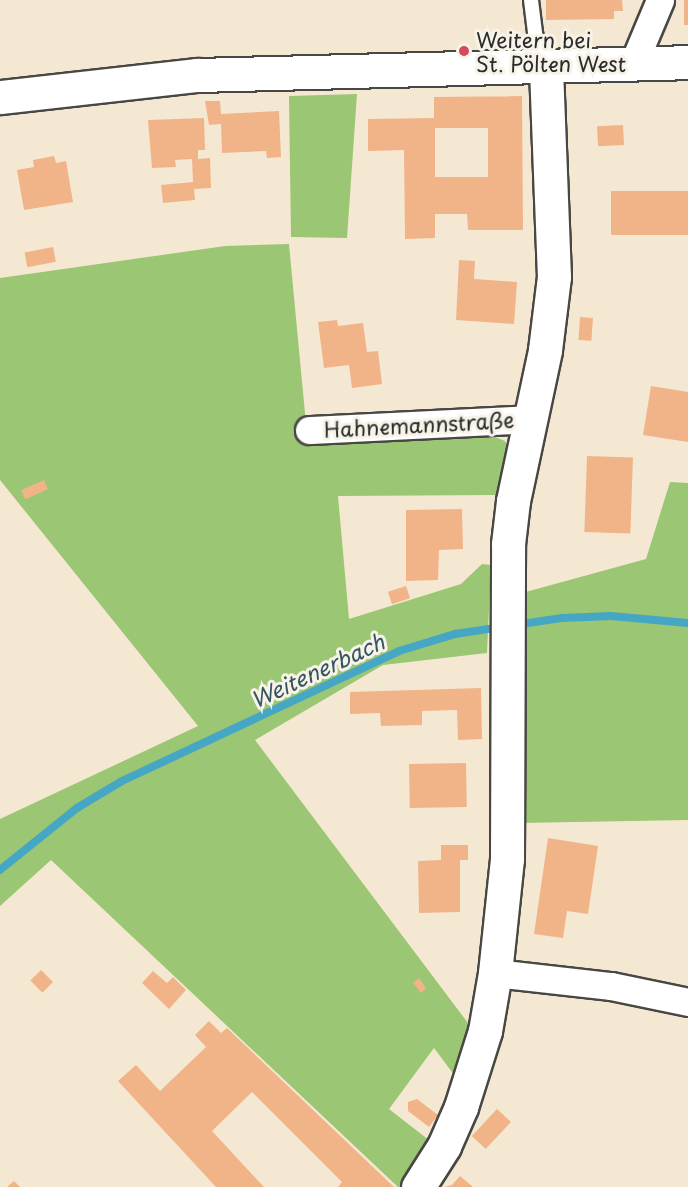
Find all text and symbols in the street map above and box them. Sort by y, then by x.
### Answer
place label: Weitern bei St. Pölten West [476,26,628,76]
marker: Weitern bei St. Pölten West [457,44,471,58]
street label: Hahnemannstraße [323,406,515,442]
water label: Weitenerbach [246,628,388,712]

